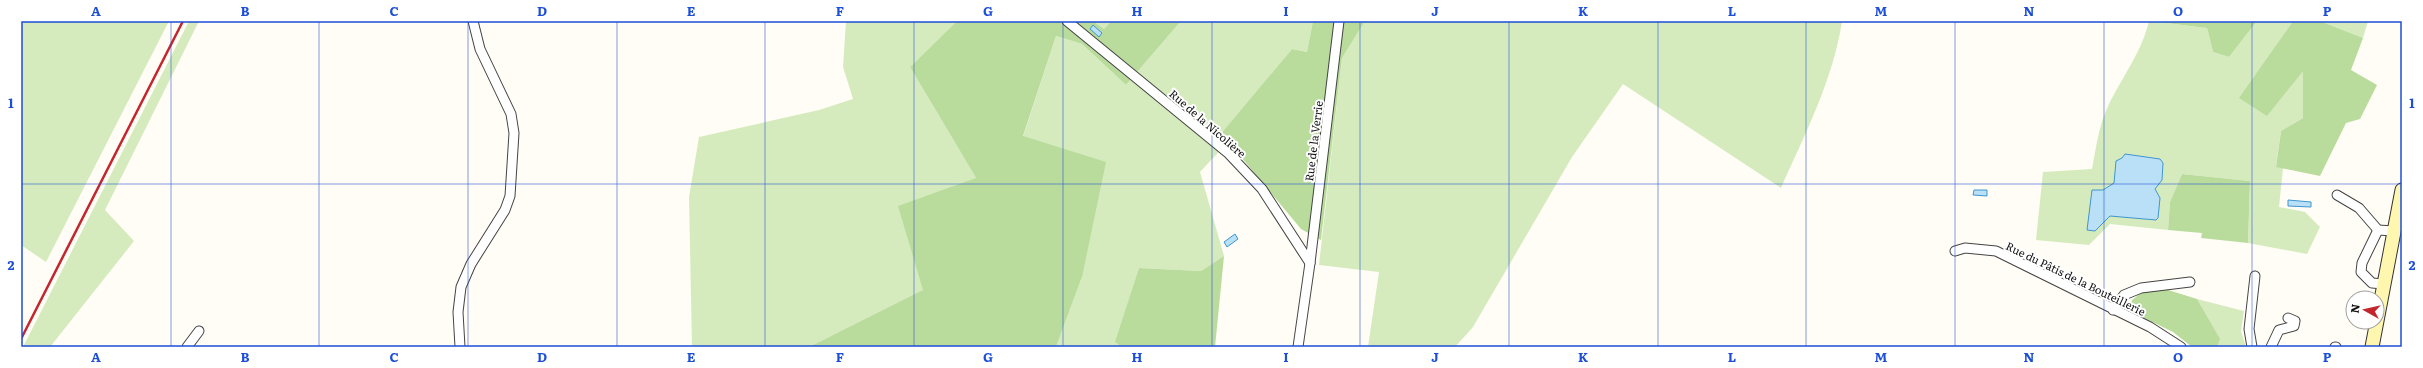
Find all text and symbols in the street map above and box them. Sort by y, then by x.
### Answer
text: A [91,1,101,20]
text: B [241,1,250,20]
text: C [389,1,399,20]
text: D [537,1,547,20]
text: E [687,1,696,20]
text: F [836,1,844,20]
text: G [983,1,993,20]
text: H [1132,1,1143,20]
text: I [1283,1,1289,20]
text: J [1431,1,1439,20]
text: K [1578,1,1589,20]
text: L [1728,1,1736,20]
text: M [1875,1,1888,20]
text: N [2024,1,2035,20]
text: O [2173,1,2183,20]
text: P [2323,1,2332,20]
street label: Rue de la Nicolière [1166,85,1250,161]
text: 1 [8,93,14,112]
text: 1 [2409,93,2415,112]
street label: Rue de la Verrie [1300,99,1326,182]
street label: Rue du Pâtis de la Bouteillerie [2004,237,2149,319]
text: 2 [8,255,15,274]
text: 2 [2409,255,2416,274]
north arrow [2345,290,2385,330]
text: N [2346,303,2363,314]
text: A [91,347,101,366]
text: B [241,347,250,366]
text: C [389,347,399,366]
text: D [537,347,547,366]
text: E [687,347,696,366]
text: F [836,347,844,366]
text: G [983,347,993,366]
text: H [1132,347,1143,366]
text: I [1283,347,1289,366]
text: J [1431,347,1439,366]
text: K [1578,347,1589,366]
text: L [1728,347,1736,366]
text: M [1875,347,1888,366]
text: N [2024,347,2035,366]
text: O [2173,347,2183,366]
text: P [2323,347,2332,366]

